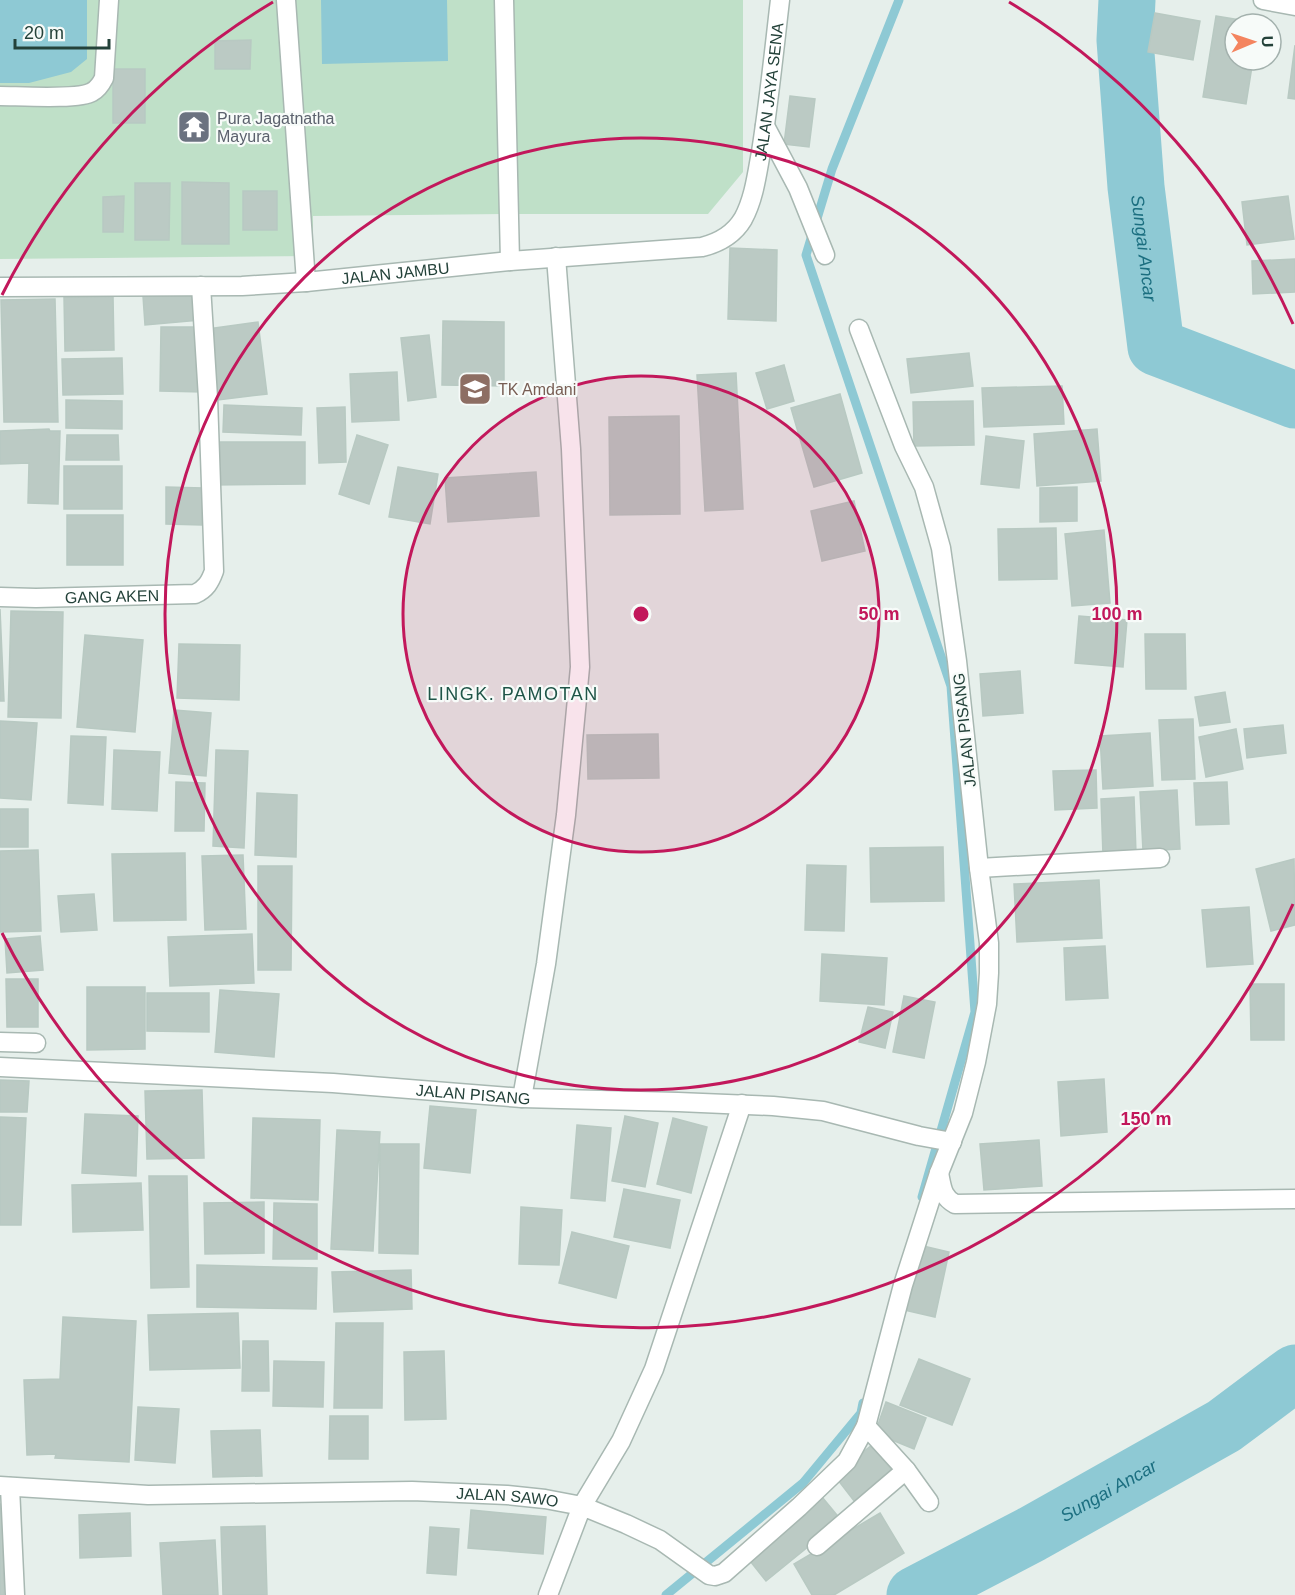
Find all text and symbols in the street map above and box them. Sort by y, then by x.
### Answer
scale bar [15,12,110,50]
north arrow [1223,12,1283,72]
street label: JALAN JAYA SENA [752,22,786,162]
text: 20 m [24,23,64,43]
text: U [1259,35,1276,48]
temple icon: Pura Jagatnatha Mayura [176,109,212,145]
place label: Pura Jagatnatha Mayura [217,110,335,145]
water label: Sungai Ancar [1127,194,1160,304]
street label: JALAN JAMBU [341,259,450,287]
school or university icon: TK Amdani [457,371,493,407]
place label: TK Amdani [498,381,576,398]
street label: GANG AKEN [65,587,159,606]
centre of rings [631,604,651,624]
text: 50 m [858,604,900,624]
text: 100 m [1091,604,1143,624]
street label: JALAN PISANG [950,672,979,788]
district label: LINGK. PAMOTAN [427,684,599,704]
street label: JALAN PISANG [415,1082,531,1107]
text: 150 m [1120,1109,1172,1129]
water label: Sungai Ancar [1057,1455,1161,1526]
street label: JALAN SAWO [456,1485,560,1510]

